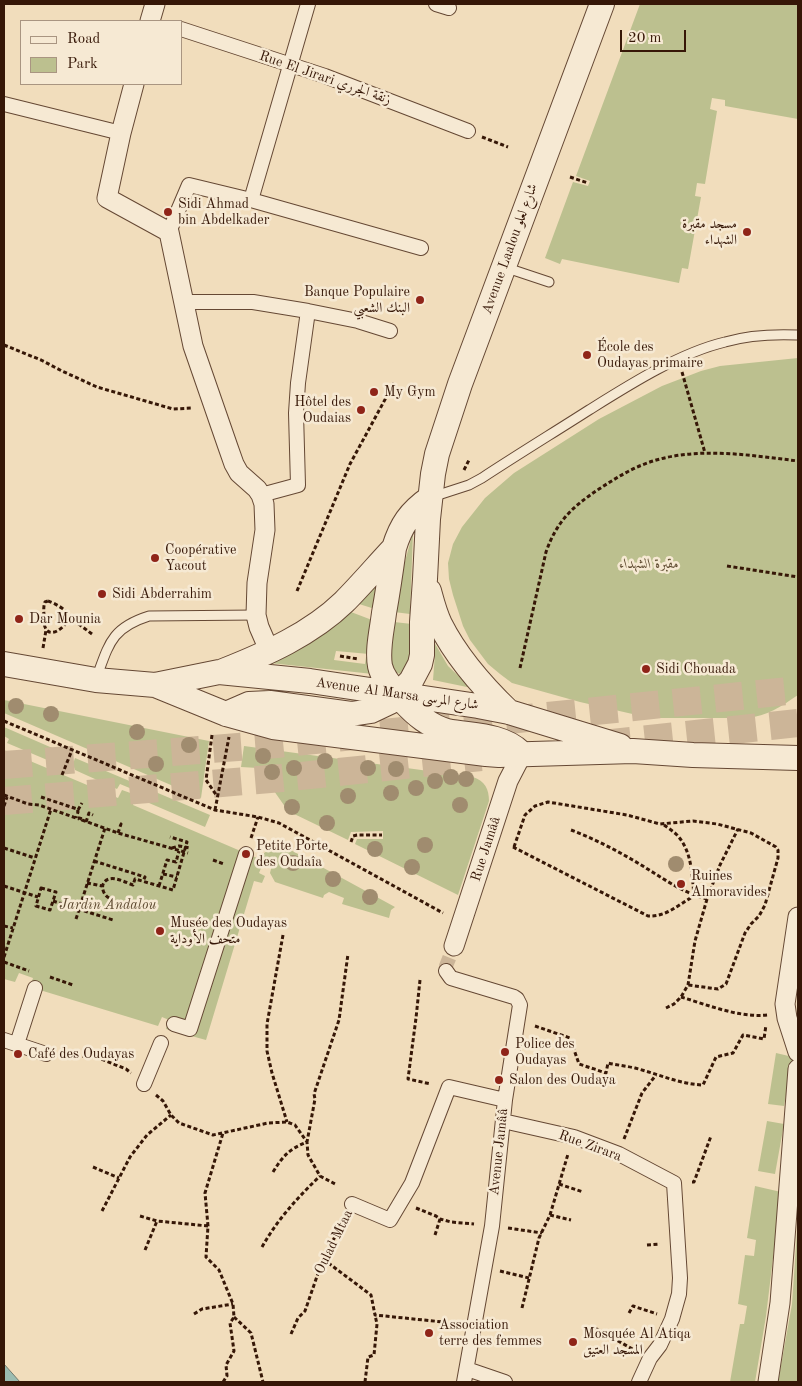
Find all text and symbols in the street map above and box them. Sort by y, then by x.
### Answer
legend [20,20,182,85]
scale bar [622,20,688,52]
text: 20 m [628,31,662,46]
text: Road [67,32,100,47]
street label: Rue El Jirari زنقة الجرري [257,48,393,108]
text: Park [67,57,98,72]
street label: Avenue Laalou شارع لعلو [479,182,541,316]
place label: Sidi Ahmad bin Abdelkader [178,196,270,228]
marker: Sidi Ahmad bin Abdelkader [162,206,174,218]
place label: مسجد مقبرة الشهداء [682,216,737,248]
marker: مسجد مقبرة الشهداء [741,226,753,238]
place label: Banque Populaire البنك الشعبي [304,284,410,316]
marker: Banque Populaire البنك الشعبي [414,294,426,306]
place label: École des Oudayas primaire [597,339,703,372]
marker: École des Oudayas primaire [581,349,593,361]
place label: My Gym [384,384,436,400]
marker: My Gym [368,386,380,398]
place label: Hôtel des Oudaias [294,394,351,427]
marker: Hôtel des Oudaias [355,404,367,416]
place label: Coopérative Yacout [165,542,236,574]
marker: Coopérative Yacout [149,552,161,564]
park label: مقبرة الشهداء [619,556,679,572]
place label: Sidi Abderrahim [112,586,212,602]
marker: Sidi Abderrahim [96,588,108,600]
place label: Dar Mounia [29,611,101,627]
marker: Dar Mounia [13,613,25,625]
place label: Sidi Chouada [656,661,736,677]
marker: Sidi Chouada [640,663,652,675]
street label: Avenue Al Marsa شارع المرسى [315,674,479,714]
street label: Rue Jamââ [468,814,504,884]
place label: Petite Porte des Oudaîa [256,838,328,870]
marker: Petite Porte des Oudaîa [240,848,252,860]
place label: Ruines Almoravides [691,868,767,900]
marker: Ruines Almoravides [675,878,687,890]
park label: Jardin Andalou [60,897,156,913]
place label: Musée des Oudayas متحف الأوداية [170,915,287,948]
marker: Musée des Oudayas متحف الأوداية [154,925,166,937]
place label: Police des Oudayas [515,1036,575,1068]
place label: Café des Oudayas [28,1046,134,1062]
marker: Police des Oudayas [499,1046,511,1058]
marker: Café des Oudayas [12,1048,24,1060]
place label: Salon des Oudaya [509,1072,616,1088]
marker: Salon des Oudaya [493,1074,505,1086]
street label: Avenue Jamââ [486,1107,512,1197]
street label: Rue Zirara [556,1127,624,1165]
street label: Oulad Mtaa [311,1207,357,1277]
place label: Association terre des femmes [439,1317,542,1350]
place label: Mosquée Al Atiqa المسجد العتيق [583,1326,691,1358]
marker: Association terre des femmes [423,1327,435,1339]
marker: Mosquée Al Atiqa المسجد العتيق [567,1336,579,1348]

